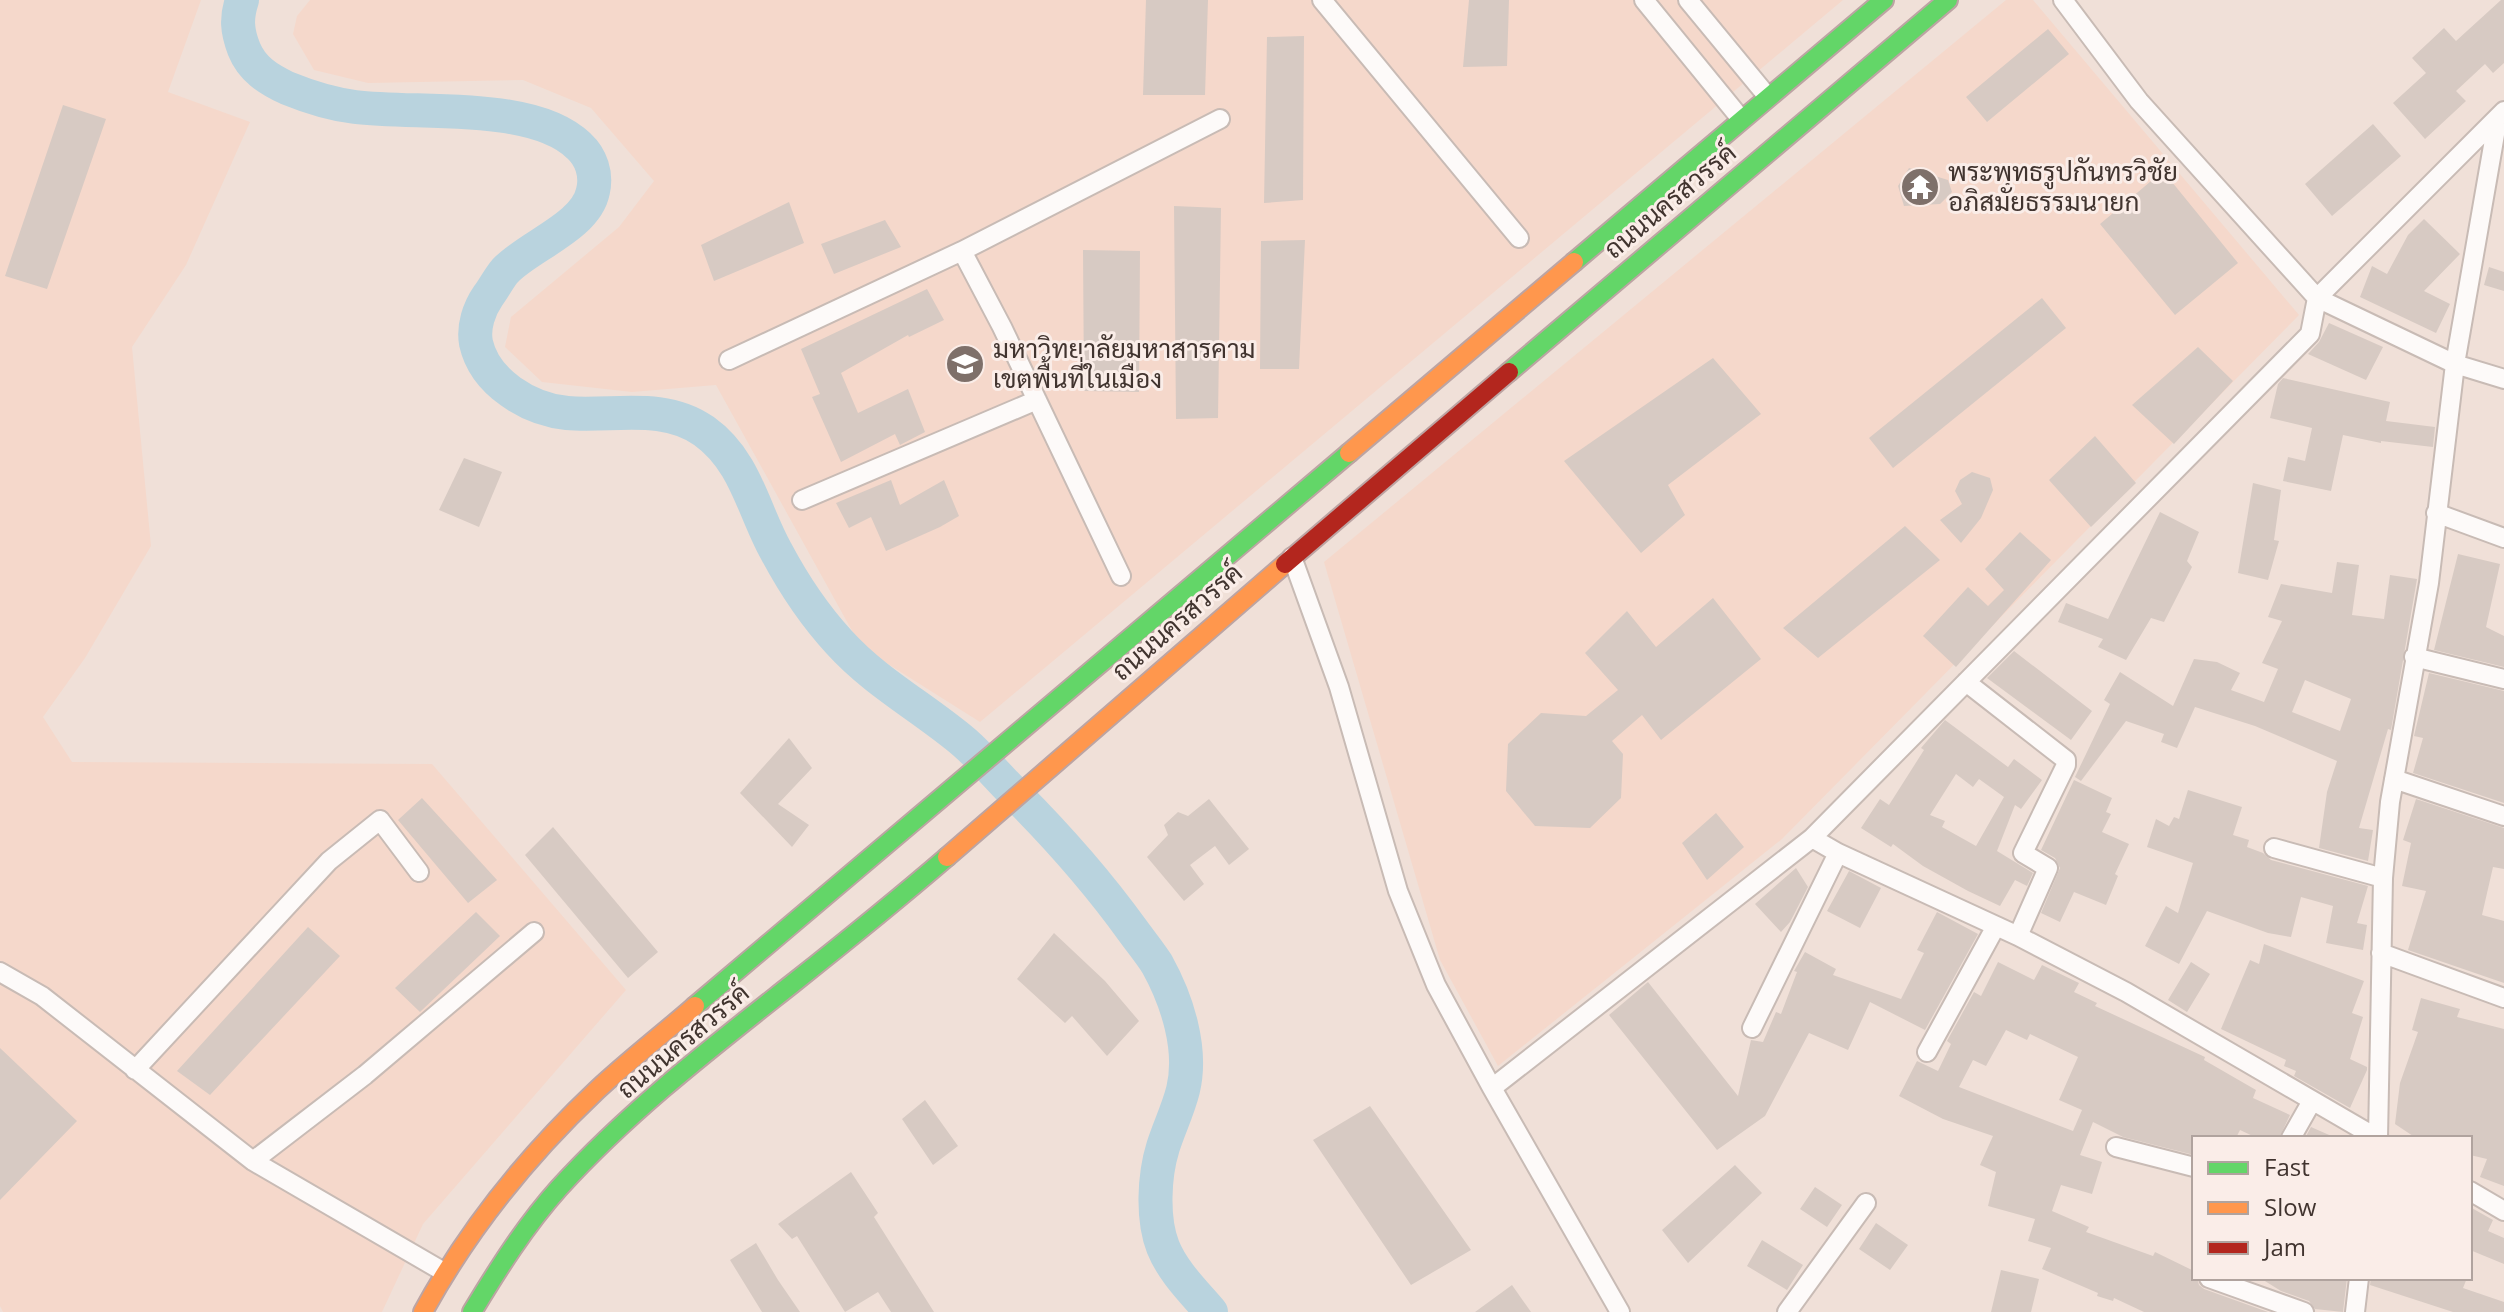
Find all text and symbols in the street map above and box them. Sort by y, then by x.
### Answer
street label: ถนนนครสวรรค์ [1596,134,1743,266]
place label: พระพุทธรูปกันทรวิชัย อภิสมัยธรรมนายก [1948,153,2178,219]
temple icon: พระพุทธรูปกันทรวิชัย อภิสมัยธรรมนายก [1899,166,1941,208]
place label: มหาวิทยาลัยมหาสารคาม เขตพื้นที่ในเมือง [993,330,1256,396]
school or university icon: มหาวิทยาลัยมหาสารคาม เขตพื้นที่ในเมือง [944,343,986,385]
street label: ถนนนครสวรรค์ [1103,554,1249,688]
street label: ถนนนครสวรรค์ [609,974,756,1106]
legend [2192,1136,2472,1280]
text: Fast [2264,1150,2310,1183]
text: Slow [2264,1190,2317,1223]
text: Jam [2262,1230,2306,1263]

